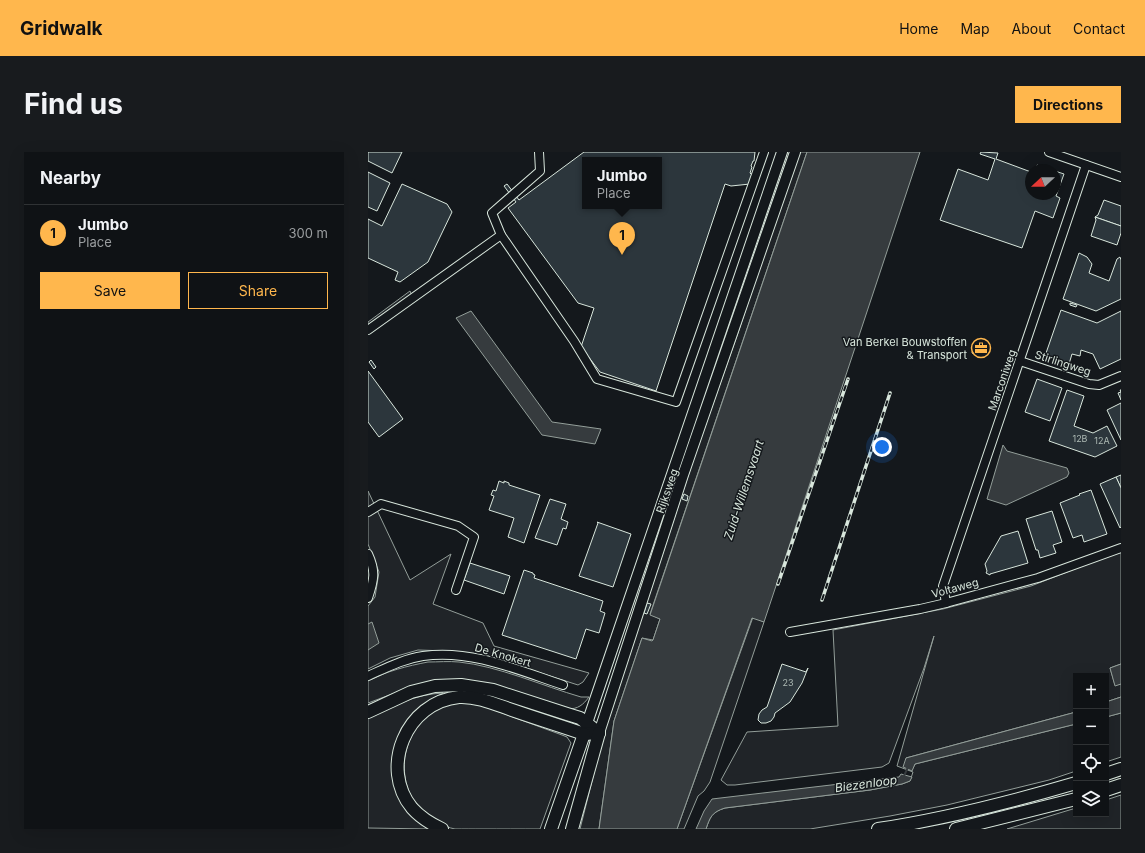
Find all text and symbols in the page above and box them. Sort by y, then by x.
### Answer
text: Gridwalk [20,17,103,40]
text: Home [899,20,938,37]
text: Map [960,20,990,37]
text: About [1012,20,1051,37]
text: Contact [1073,20,1125,37]
button: Directions [1015,86,1121,123]
text: Find us [24,87,123,121]
popup [582,157,662,209]
north arrow [1025,164,1061,200]
text: Jumbo [597,166,647,185]
text: Nearby [40,168,101,188]
text: Place [597,185,631,201]
text: Jumbo [78,215,128,234]
pin: 1 [609,222,635,255]
text: 1 [50,225,56,241]
text: 300 m [289,225,328,241]
text: Place [78,234,112,250]
button: Save [40,272,180,309]
button: Share [188,272,328,309]
place label: Van Berkel Bouwstoffen & Transport [843,335,967,362]
office icon: Van Berkel Bouwstoffen & Transport [970,337,992,359]
street label: Marconiweg [985,347,1019,413]
street label: Stirlingweg [1033,347,1093,379]
house number: 12B [1072,433,1088,444]
house number: 12A [1094,435,1110,446]
water label: Zuid-Willemsvaart [720,437,767,542]
your location [872,437,892,457]
street label: Rijksweg [653,467,681,515]
street label: Voltaweg [930,575,980,601]
street label: De Knokert [473,640,533,670]
map controls [1073,673,1109,817]
button: + [1073,673,1109,709]
house number: 23 [782,677,794,688]
button: − [1073,709,1109,745]
button: locate [1073,745,1109,781]
water label: Biezenloop [834,772,898,795]
button: layers [1073,781,1109,817]

